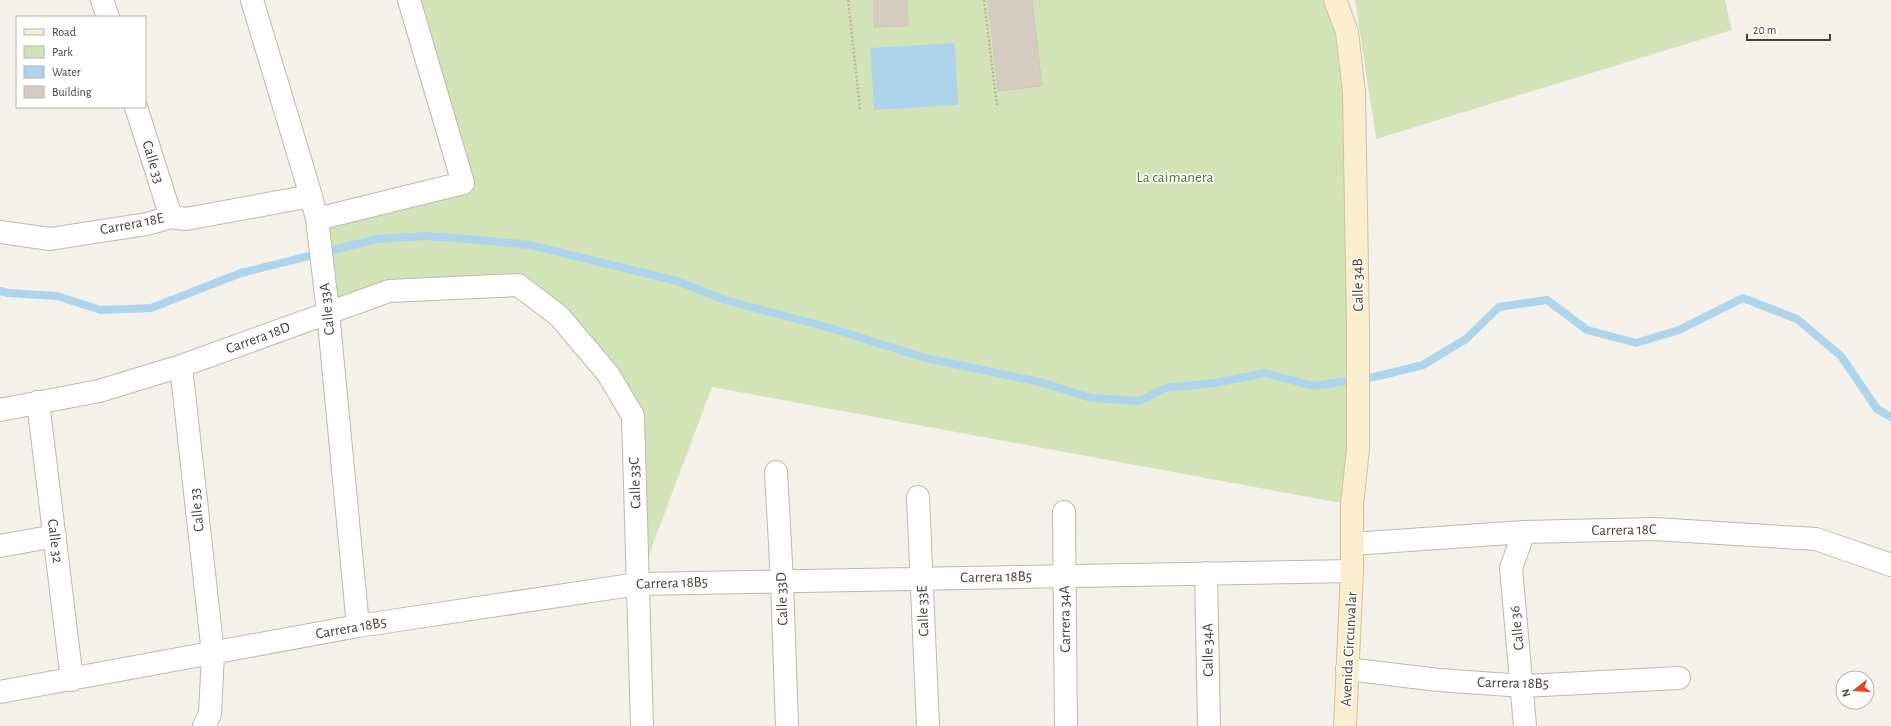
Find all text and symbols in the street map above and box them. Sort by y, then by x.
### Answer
legend [16,16,146,108]
scale bar [1747,16,1830,42]
text: 20 m [1753,24,1776,36]
text: Road [52,26,76,38]
text: Park [52,46,73,58]
text: Water [52,66,81,78]
text: Building [52,86,92,98]
street label: Calle 33 [139,139,167,185]
park label: La caimanera [1137,170,1214,185]
street label: Carrera 18E [99,210,165,238]
street label: Calle 34B [1350,258,1366,312]
street label: Calle 33A [317,282,337,336]
street label: Carrera 18D [224,319,292,357]
street label: Calle 33C [627,457,643,509]
street label: Calle 33 [187,487,207,533]
street label: Calle 32 [45,518,65,564]
street label: Carrera 18C [1591,522,1657,538]
street label: Carrera 18B5 [960,569,1032,585]
street label: Calle 33D [774,572,790,626]
street label: Carrera 18B5 [636,574,708,592]
street label: Calle 33E [915,585,931,637]
street label: Carrera 34A [1057,585,1073,653]
street label: Avenida Circunvalar [1338,591,1360,707]
street label: Calle 36 [1507,605,1527,651]
street label: Carrera 18B5 [314,614,388,642]
street label: Calle 34A [1200,623,1216,677]
north arrow [1835,670,1875,710]
street label: Carrera 18B5 [1477,675,1549,691]
text: N [1840,688,1852,698]

